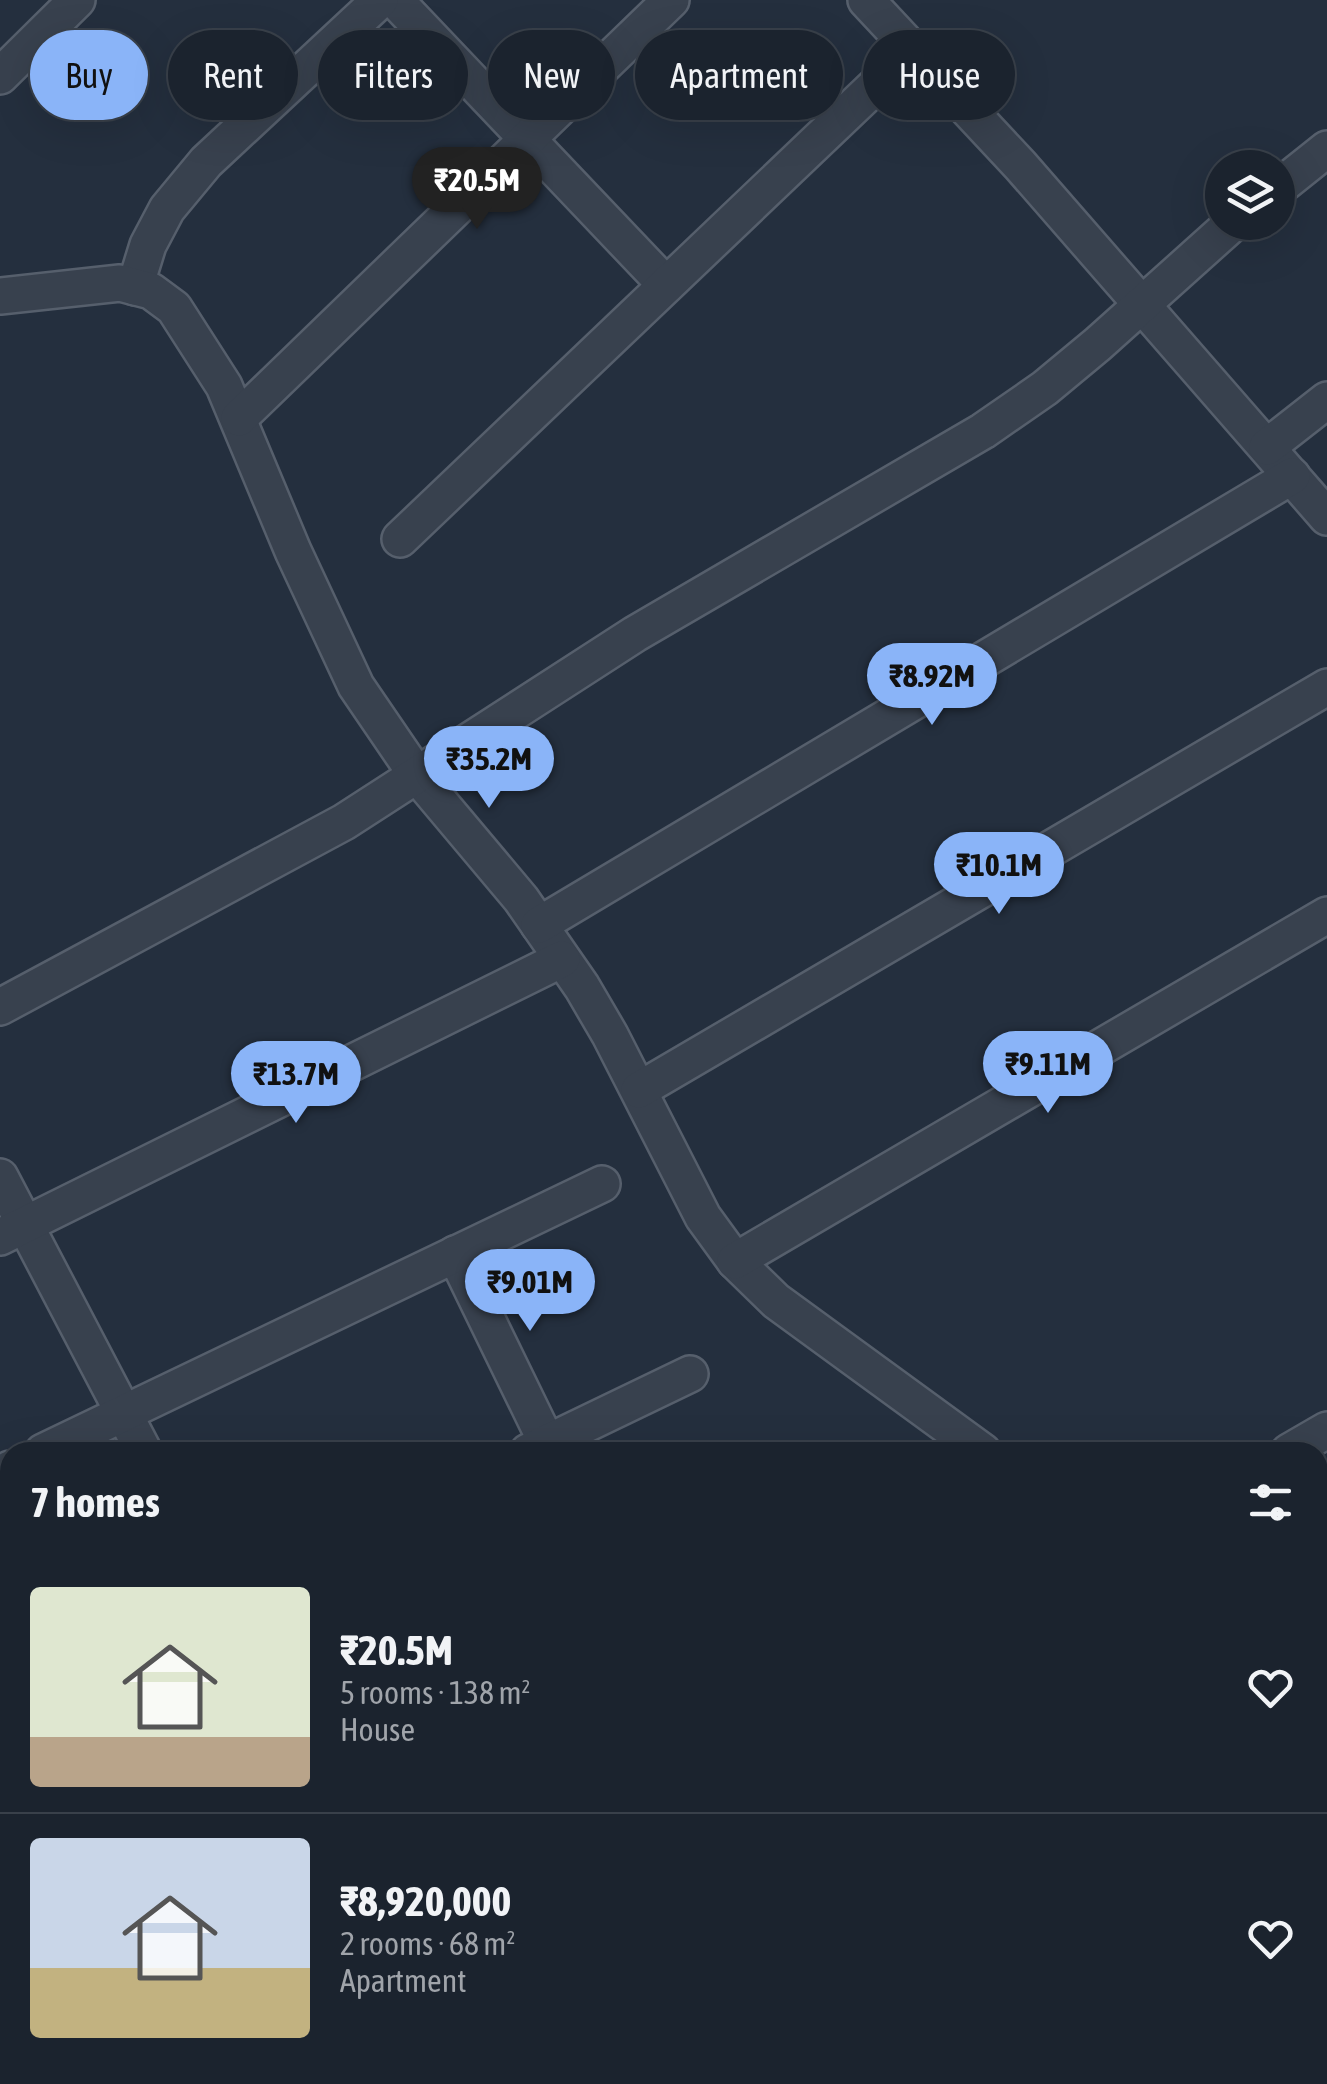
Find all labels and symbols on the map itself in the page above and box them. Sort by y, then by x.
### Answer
pin: ₹20.5M [396,147,558,232]
pin: ₹8.92M [851,643,1013,728]
pin: ₹35.2M [408,726,570,811]
pin: ₹10.1M [918,832,1080,917]
pin: ₹9.11M [967,1031,1129,1116]
pin: ₹13.7M [215,1041,377,1126]
pin: ₹9.01M [449,1249,611,1334]

